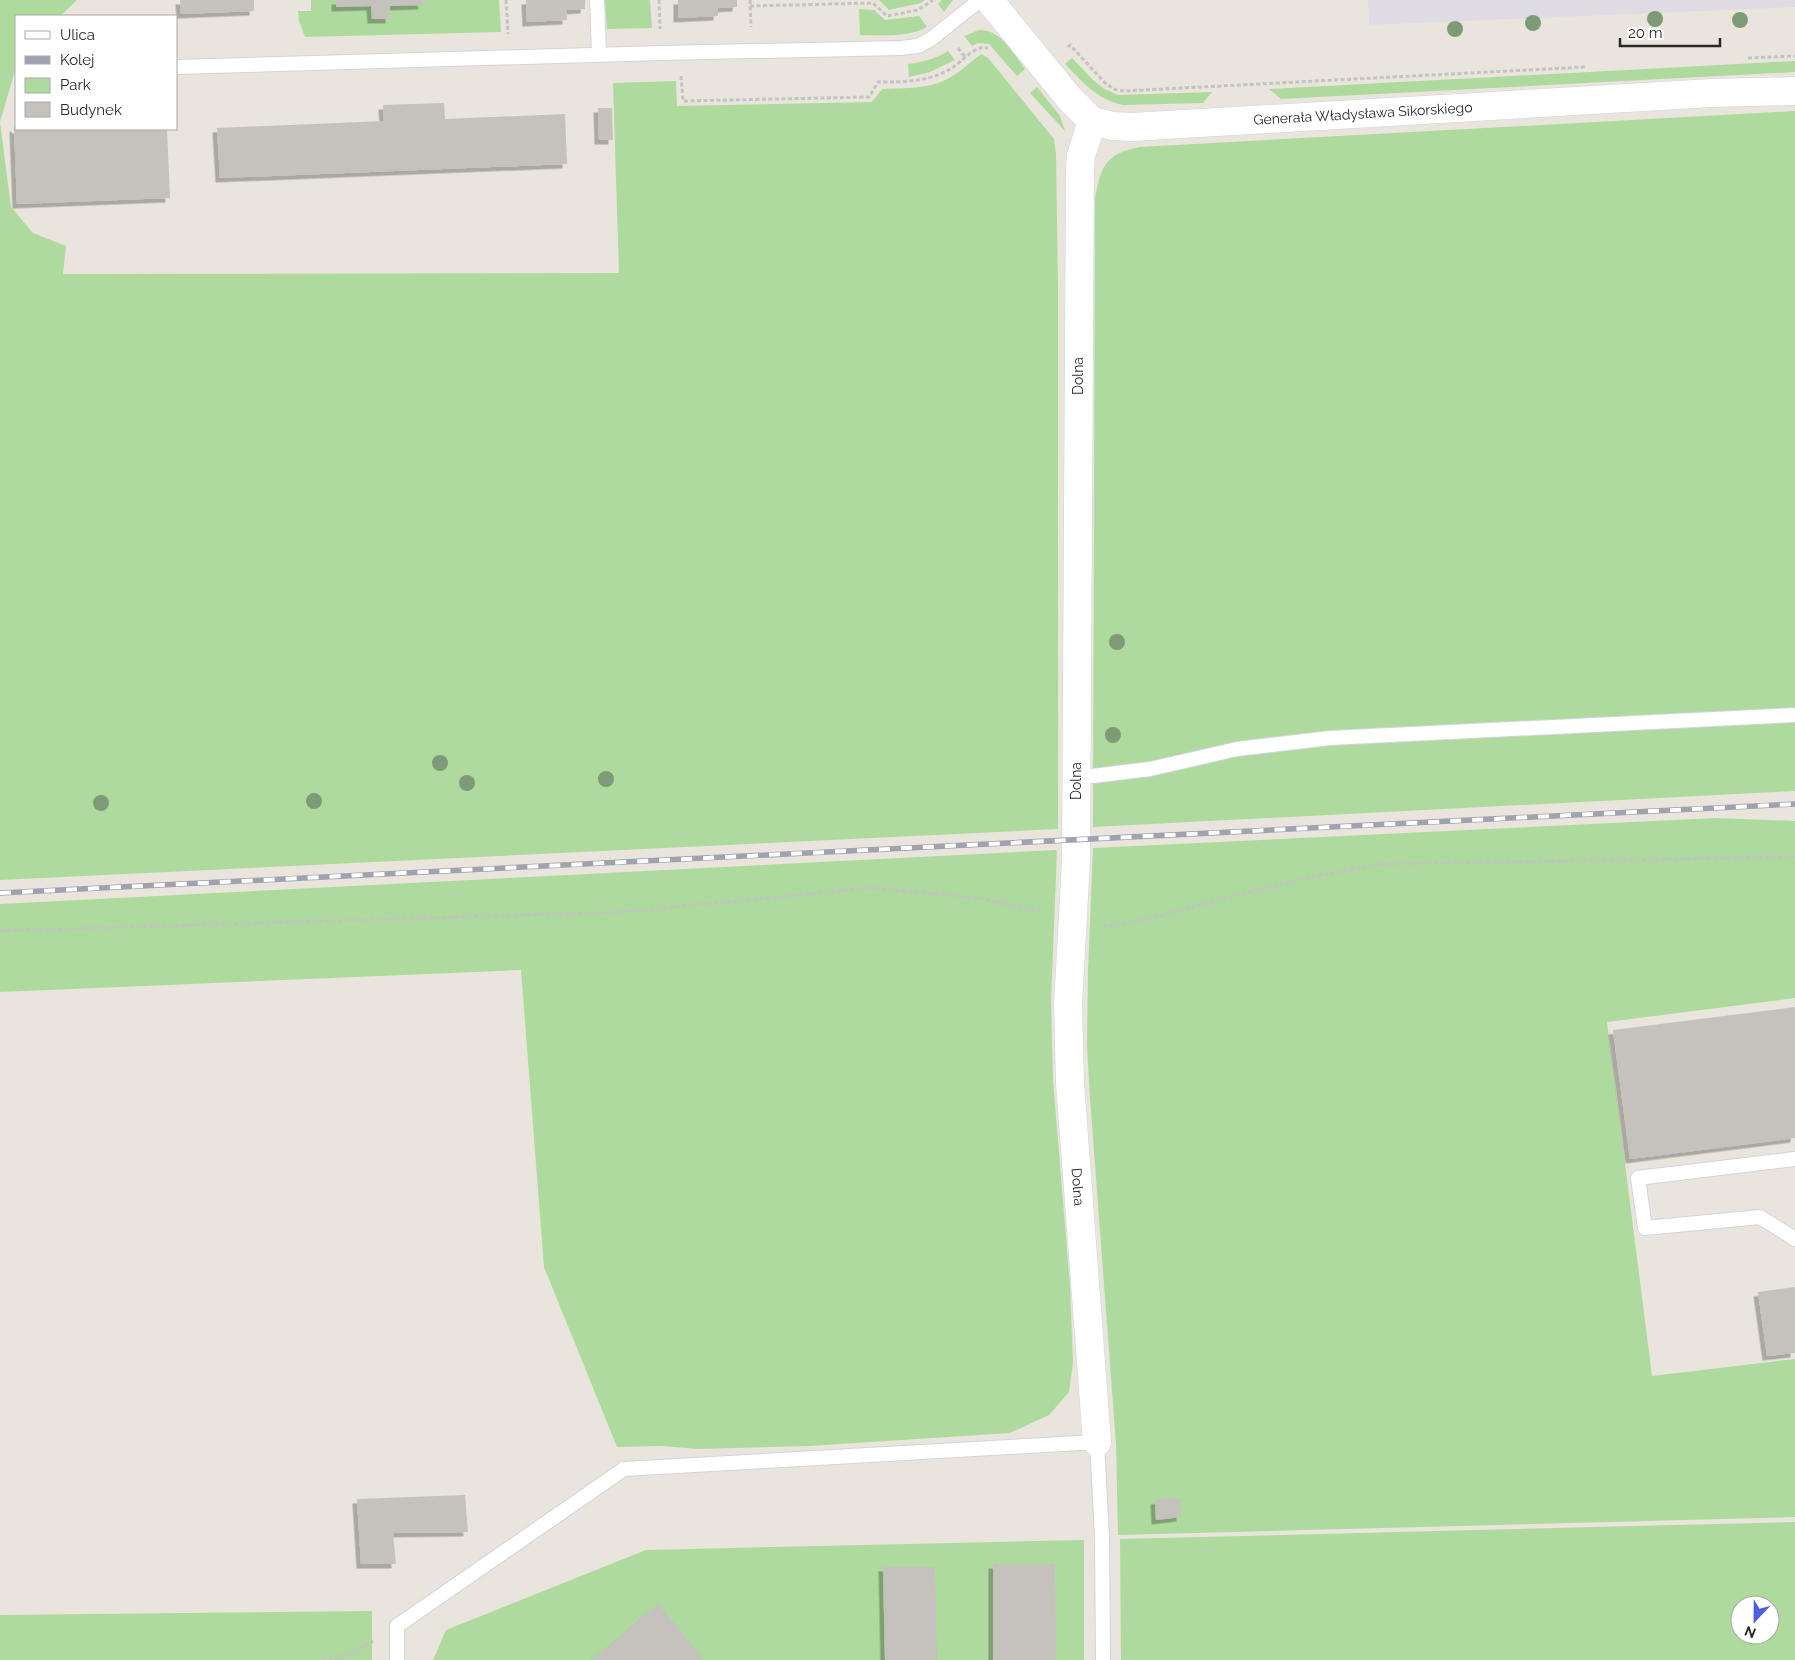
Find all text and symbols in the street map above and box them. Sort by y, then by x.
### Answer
legend [15,15,178,130]
scale bar [1620,15,1720,47]
text: 20 m [1628,24,1663,42]
text: Ulica [60,26,95,44]
text: Kolej [60,51,94,69]
text: Park [60,76,91,94]
street label: Generała Władysława Sikorskiego [1253,99,1473,128]
text: Budynek [60,101,122,119]
street label: Dolna [1070,357,1086,395]
street label: Dolna [1068,762,1084,800]
street label: Dolna [1068,1167,1087,1206]
north arrow [1730,1595,1780,1645]
text: N [1742,1623,1758,1641]

